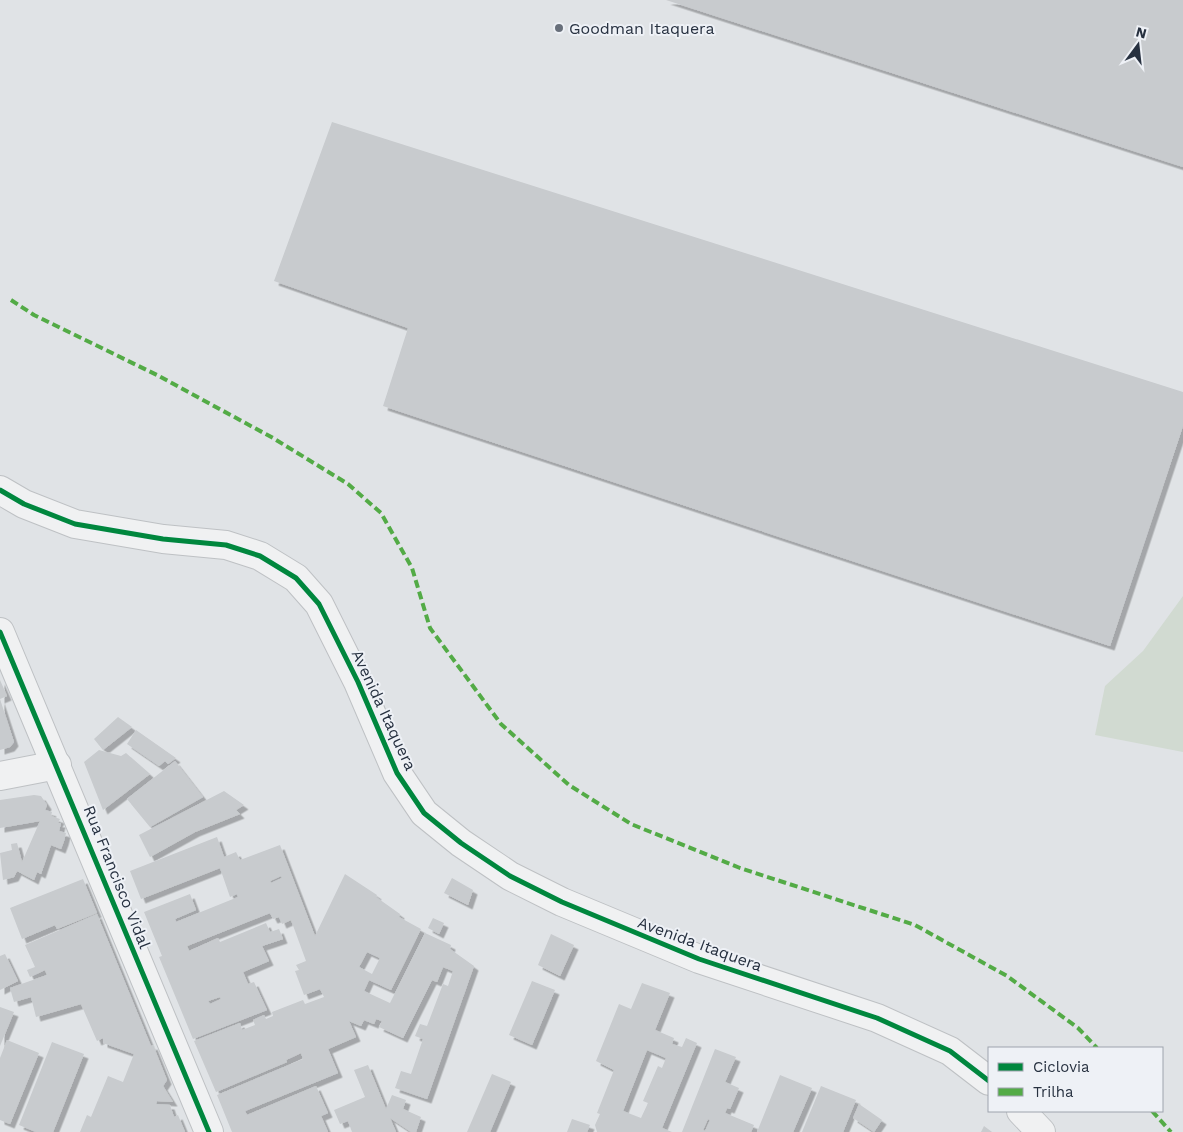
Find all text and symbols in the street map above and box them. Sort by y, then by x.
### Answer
place label: Goodman Itaquera [569,19,714,38]
north arrow [1113,20,1163,70]
marker: Goodman Itaquera [553,22,565,34]
text: N [1134,23,1148,42]
street label: Avenida Itaquera [348,647,420,773]
street label: Rua Francisco Vidal [80,803,154,951]
street label: Avenida Itaquera [635,913,765,975]
legend [988,1047,1163,1112]
text: Ciclovia [1033,1058,1090,1076]
text: Trilha [1033,1083,1074,1101]

